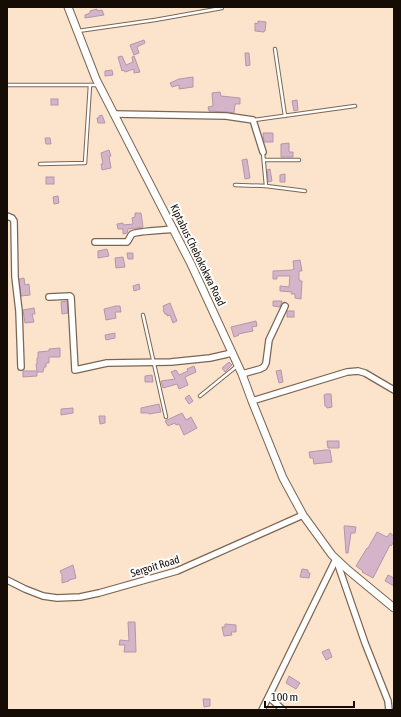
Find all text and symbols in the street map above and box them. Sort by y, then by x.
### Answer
street label: Kiptabus Chebokokwa Road [168,202,228,308]
street label: Sergoit Road [129,553,181,579]
scale bar [265,683,354,709]
text: 100 m [271,690,298,704]

